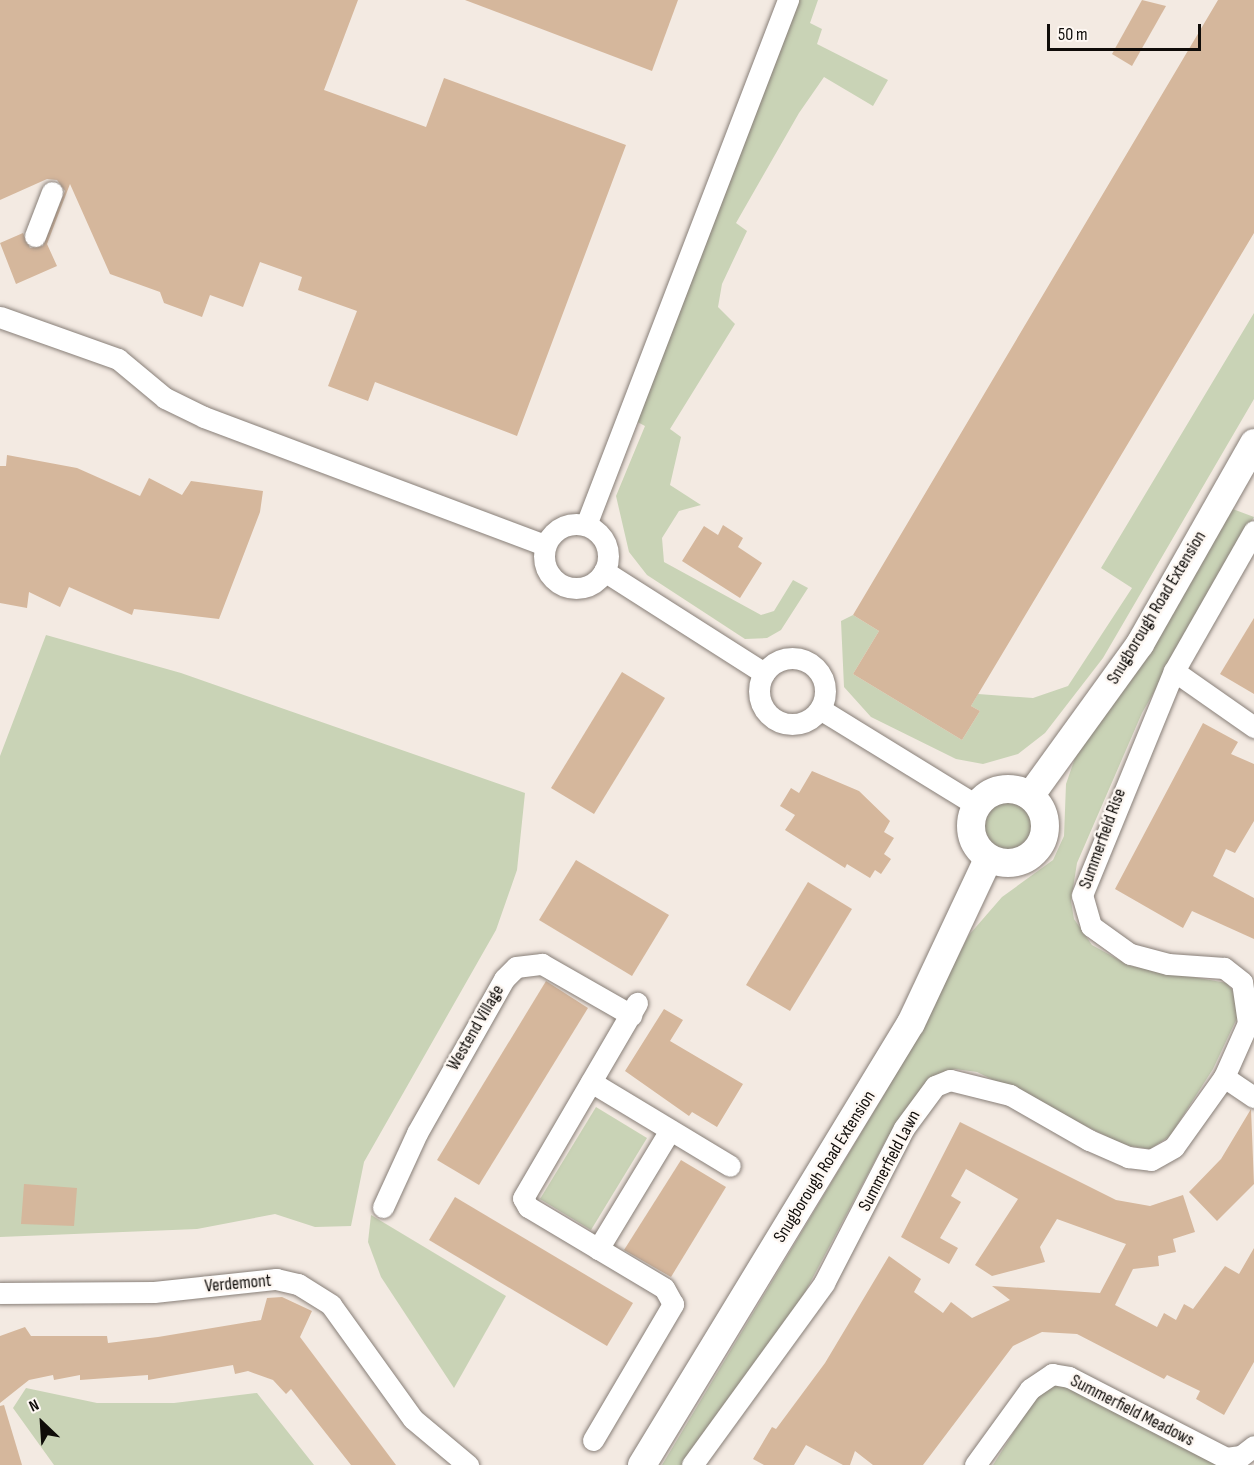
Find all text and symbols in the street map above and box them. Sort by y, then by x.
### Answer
scale bar [1050,12,1204,50]
text: 50 m [1058,24,1088,45]
street label: Snugborough Road Extension [1103,527,1211,689]
street label: Summerfield Rise [1075,786,1131,892]
street label: Westend Village [443,981,509,1075]
street label: Snugborough Road Extension [770,1087,880,1247]
street label: Summerfield Lawn [854,1107,926,1215]
street label: Verdemont [204,1270,272,1298]
street label: Summerfield Meadows [1066,1370,1198,1452]
north arrow [12,1393,72,1453]
text: N [26,1396,42,1417]

